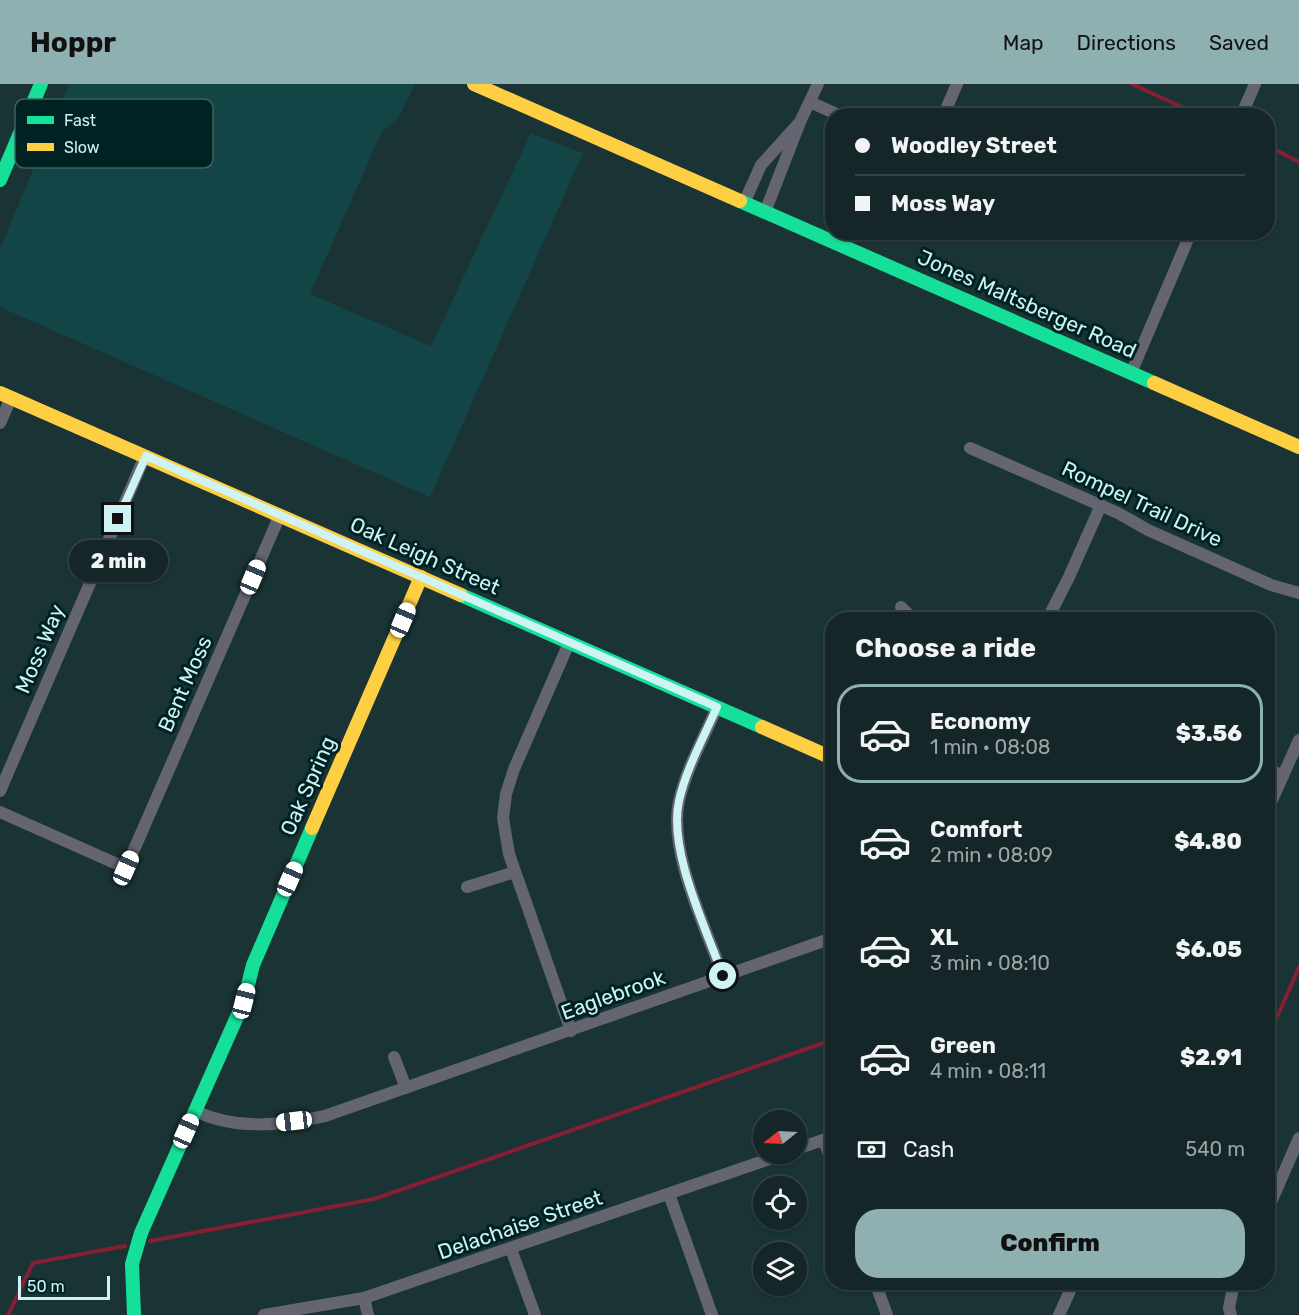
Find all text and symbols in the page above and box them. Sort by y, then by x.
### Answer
text: Hoppr [30,26,116,59]
text: Map [1003,30,1044,55]
text: Directions [1077,30,1176,55]
text: Saved [1209,30,1269,55]
legend [15,99,213,168]
text: Fast [64,111,96,130]
text: Woodley Street [891,132,1057,159]
text: Slow [64,138,100,157]
text: Moss Way [891,190,995,217]
street label: Jones Maltsberger Road [914,244,1140,363]
street label: Rompel Trail Drive [1058,455,1226,552]
route end [104,505,131,532]
street label: Oak Leigh Street [346,511,504,600]
callout: 2 min [68,540,168,582]
text: 2 min [91,549,146,573]
car [238,557,268,597]
street label: Moss Way [10,600,70,697]
car [388,600,418,640]
street label: Bent Moss [152,632,217,735]
text: Choose a ride [855,632,1036,664]
icon: car [858,707,912,761]
text: Economy [930,708,1031,735]
text: $3.56 [1176,720,1242,747]
street label: Oak Spring [275,733,340,839]
text: 1 min · 08:08 [930,735,1051,759]
icon: car [858,815,912,869]
text: Comfort [930,816,1022,843]
text: $4.80 [1174,828,1242,855]
text: 2 min · 08:09 [930,843,1053,867]
car [110,848,142,888]
car [274,859,306,899]
icon: car [858,923,912,977]
text: XL [930,924,958,951]
text: $6.05 [1176,936,1242,963]
text: 3 min · 08:10 [930,951,1050,975]
route start [709,962,736,989]
street label: Eaglebrook [557,964,668,1025]
car [231,981,257,1021]
icon: car [858,1031,912,1085]
text: Green [930,1032,996,1059]
text: $2.91 [1180,1044,1242,1071]
text: 4 min · 08:11 [930,1059,1046,1083]
car [275,1110,313,1132]
north arrow [753,1110,807,1164]
map controls [753,1110,807,1296]
car [170,1111,202,1151]
icon: cash [855,1133,888,1166]
text: Cash [903,1136,954,1163]
text: 540 m [1185,1137,1245,1161]
button: locate [753,1176,807,1230]
street label: Delachaise Street [434,1185,605,1264]
button: Confirm [855,1209,1245,1278]
button: layers [753,1242,807,1296]
scale bar [18,1273,110,1300]
text: 50 m [27,1277,65,1296]

